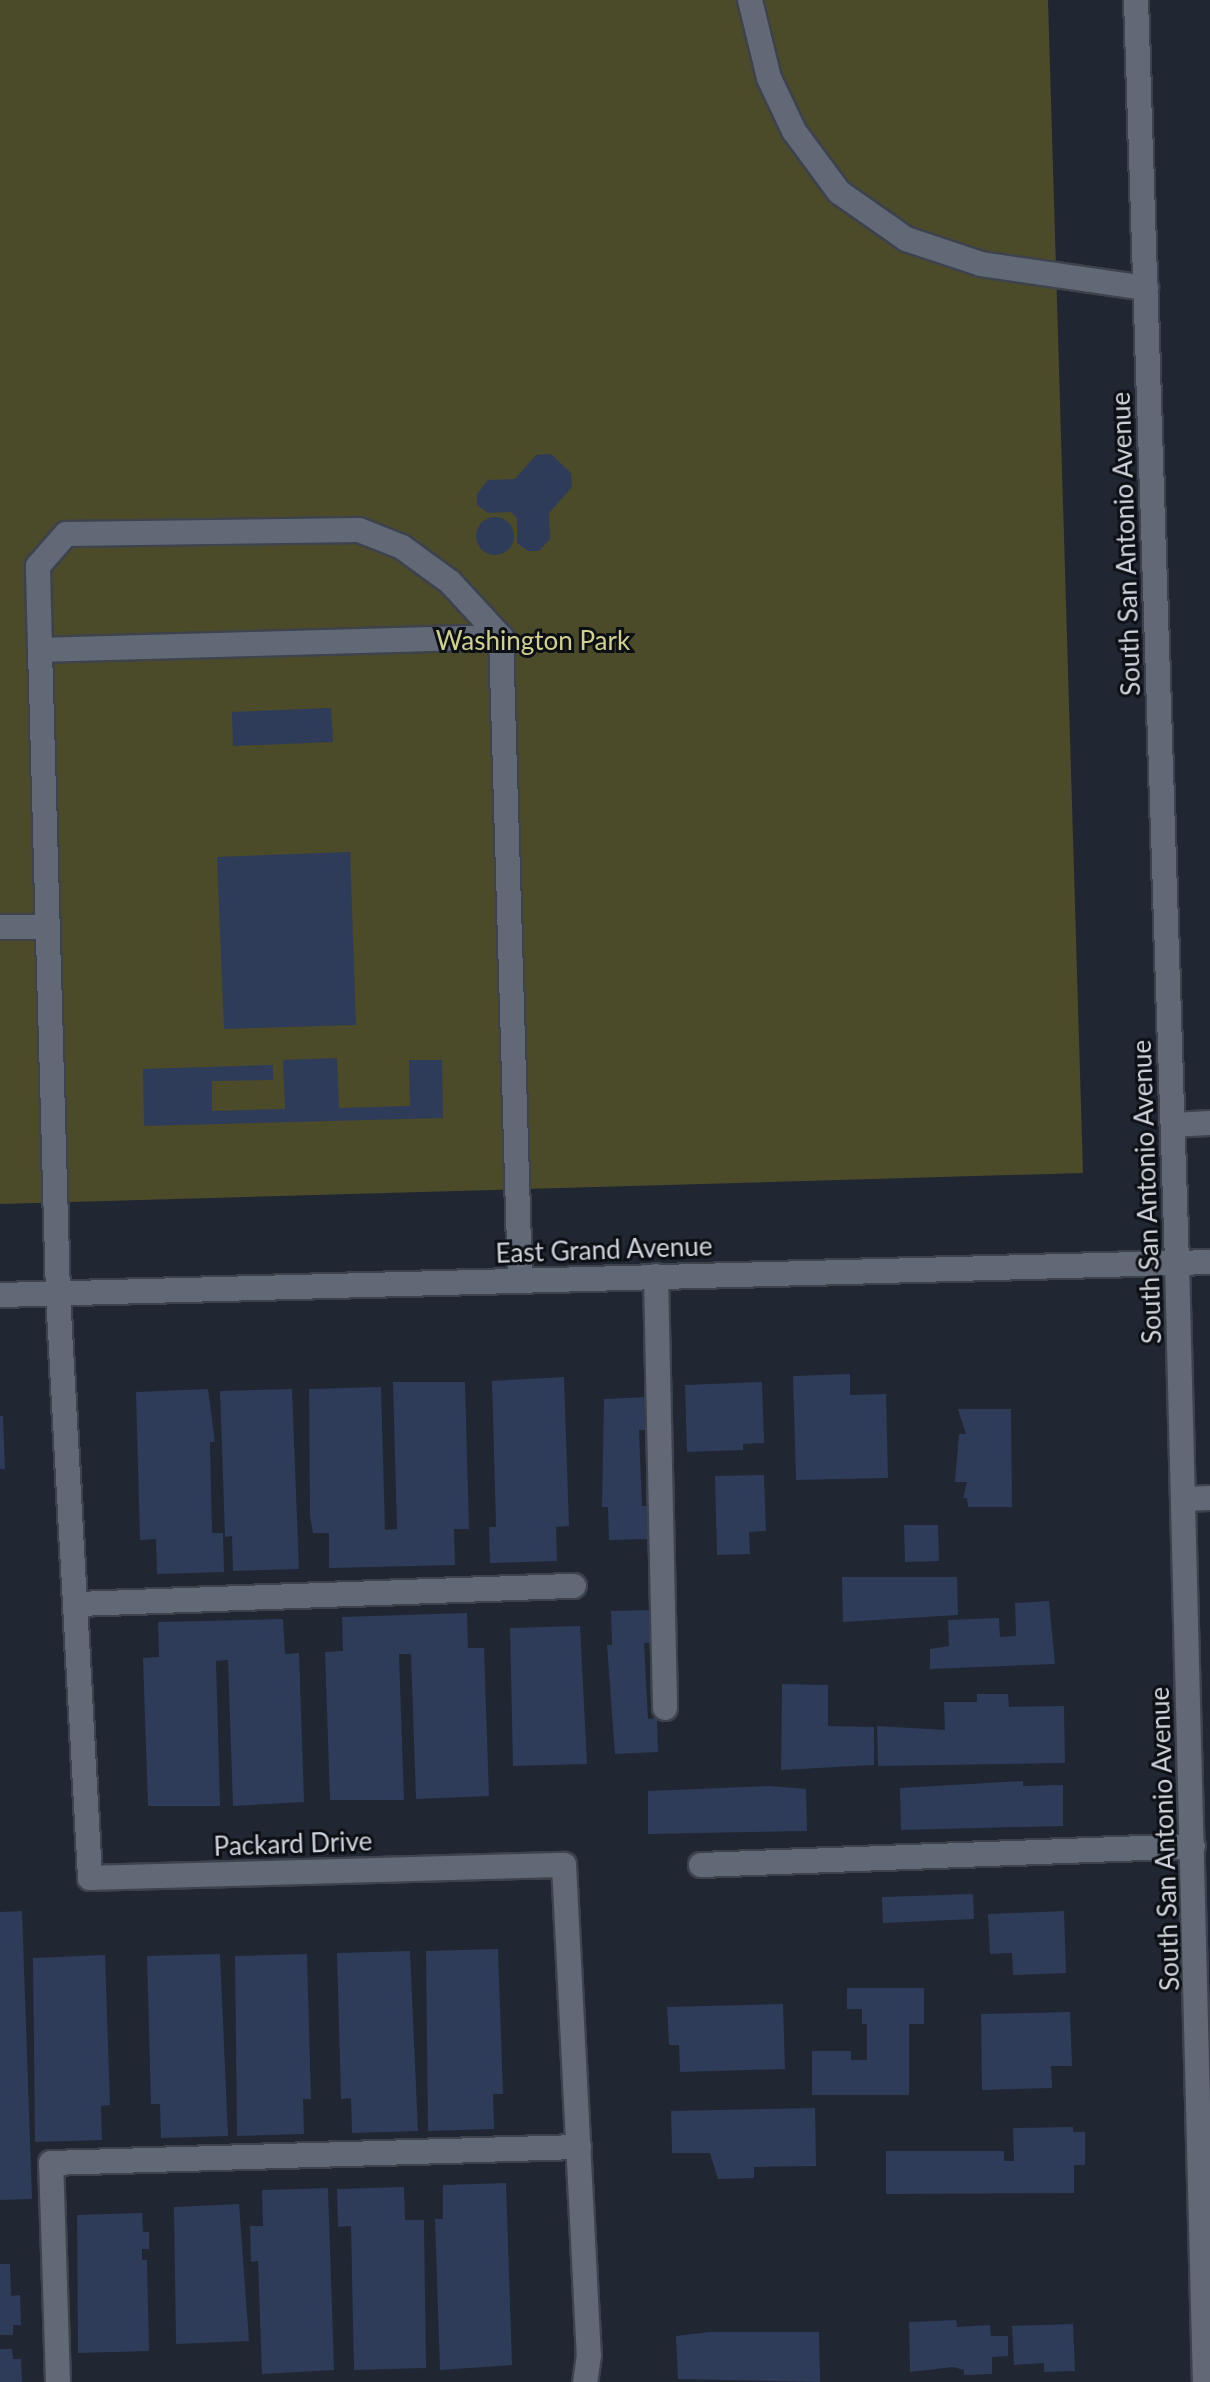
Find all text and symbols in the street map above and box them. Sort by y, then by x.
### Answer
street label: South San Antonio Avenue [1105,391,1147,697]
park label: Washington Park [436,625,630,657]
street label: South San Antonio Avenue [1126,1039,1168,1345]
street label: East Grand Avenue [495,1231,713,1269]
street label: South San Antonio Avenue [1144,1686,1186,1992]
street label: Packard Drive [213,1826,373,1862]

